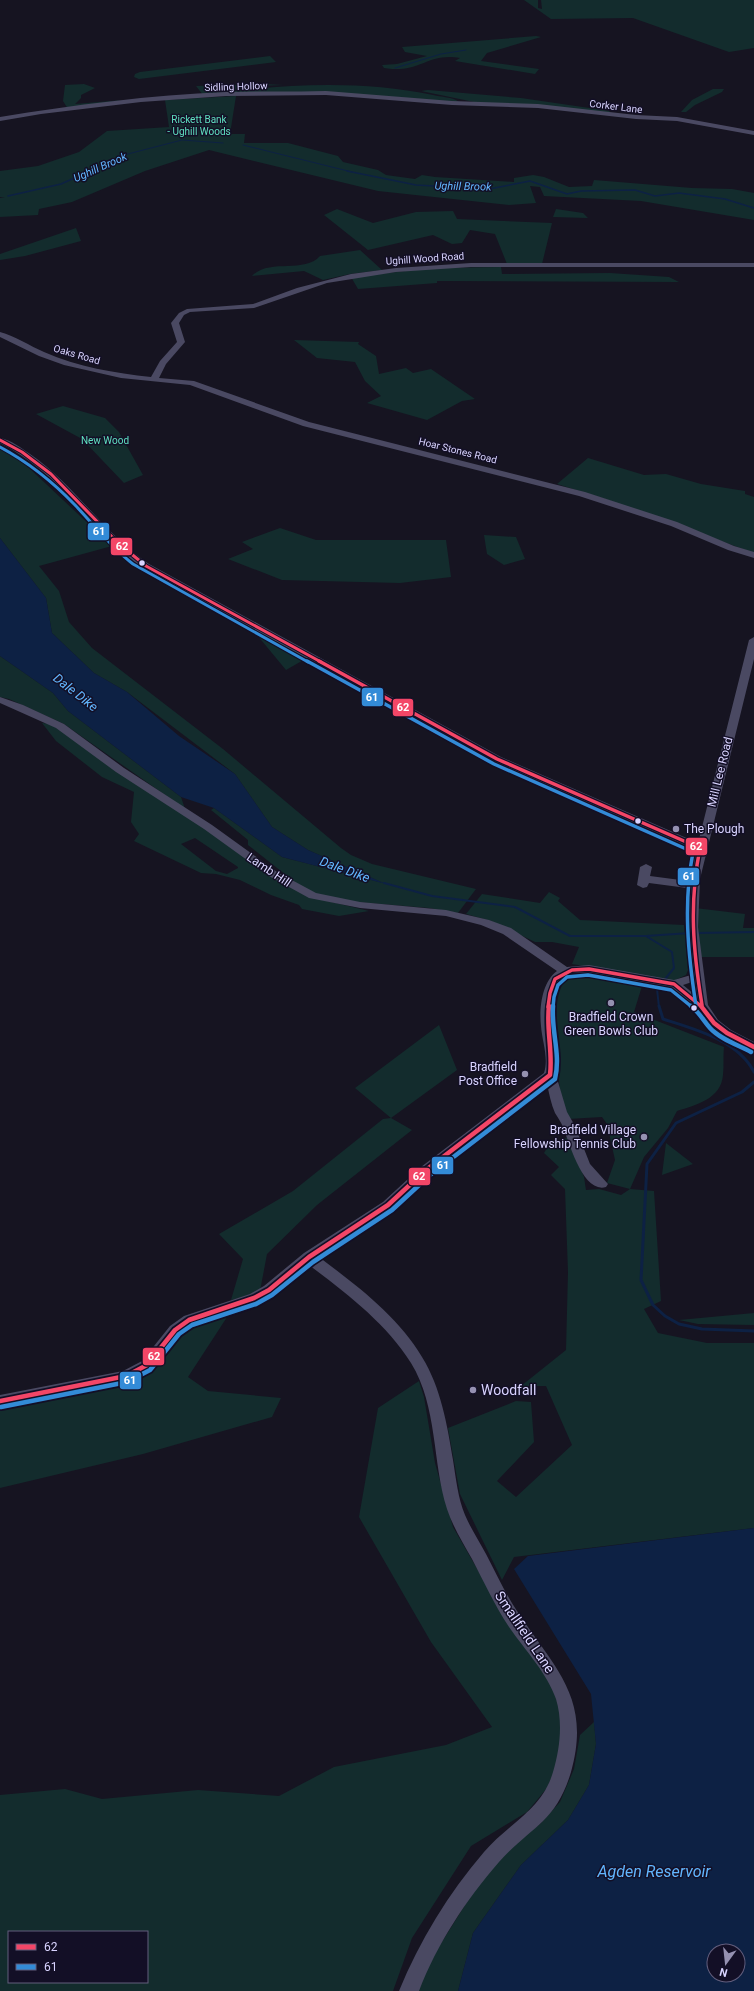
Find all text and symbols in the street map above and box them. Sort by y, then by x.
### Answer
street label: Sidling Hollow [204,80,268,93]
street label: Corker Lane [589,98,643,115]
park label: Rickett Bank - Ughill Woods [167,114,231,137]
water label: Ughill Brook [72,150,129,185]
water label: Ughill Brook [434,180,492,194]
street label: Ughill Wood Road [385,250,465,267]
street label: Oaks Road [52,343,101,366]
park label: New Wood [81,435,129,446]
street label: Hoar Stones Road [418,435,498,466]
line badge: 61 [87,522,110,541]
text: 61 [93,525,105,538]
line badge: 62 [110,537,133,556]
text: 62 [116,540,128,553]
unlabelled marker [137,558,147,568]
water label: Dale Dike [50,670,101,715]
line badge: 61 [361,687,384,707]
text: 61 [366,691,378,704]
line badge: 62 [392,698,414,717]
text: 62 [397,701,409,714]
street label: Mill Lee Road [705,735,735,809]
unlabelled marker [633,816,643,826]
place label: The Plough [684,822,744,836]
marker: The Plough [671,824,681,834]
line badge: 62 [685,837,708,856]
text: 62 [690,840,702,853]
street label: Lamb Hill [244,850,294,890]
water label: Dale Dike [318,853,372,886]
line badge: 61 [677,867,700,886]
text: 61 [683,870,695,883]
marker: Bradfield Crown Green Bowls Club [606,998,616,1008]
unlabelled marker [689,1003,699,1013]
place label: Bradfield Crown Green Bowls Club [564,1010,658,1038]
place label: Bradfield Post Office [458,1060,517,1088]
marker: Bradfield Post Office [520,1069,530,1079]
place label: Bradfield Village Fellowship Tennis Club [514,1123,636,1151]
marker: Bradfield Village Fellowship Tennis Club [639,1132,649,1142]
line badge: 61 [431,1156,454,1175]
text: 61 [437,1159,449,1172]
line badge: 62 [408,1167,431,1186]
text: 62 [413,1170,425,1183]
line badge: 62 [142,1347,165,1366]
text: 62 [148,1350,160,1363]
line badge: 61 [119,1371,142,1390]
text: 61 [124,1374,136,1387]
place label: Woodfall [481,1382,536,1398]
marker: Woodfall [468,1385,478,1395]
street label: Smallfield Lane [492,1588,558,1676]
water label: Agden Reservoir [596,1862,711,1881]
legend [8,1931,148,1983]
text: 62 [44,1940,58,1954]
north arrow [706,1943,746,1983]
text: 61 [44,1960,58,1974]
text: N [718,1965,729,1979]

